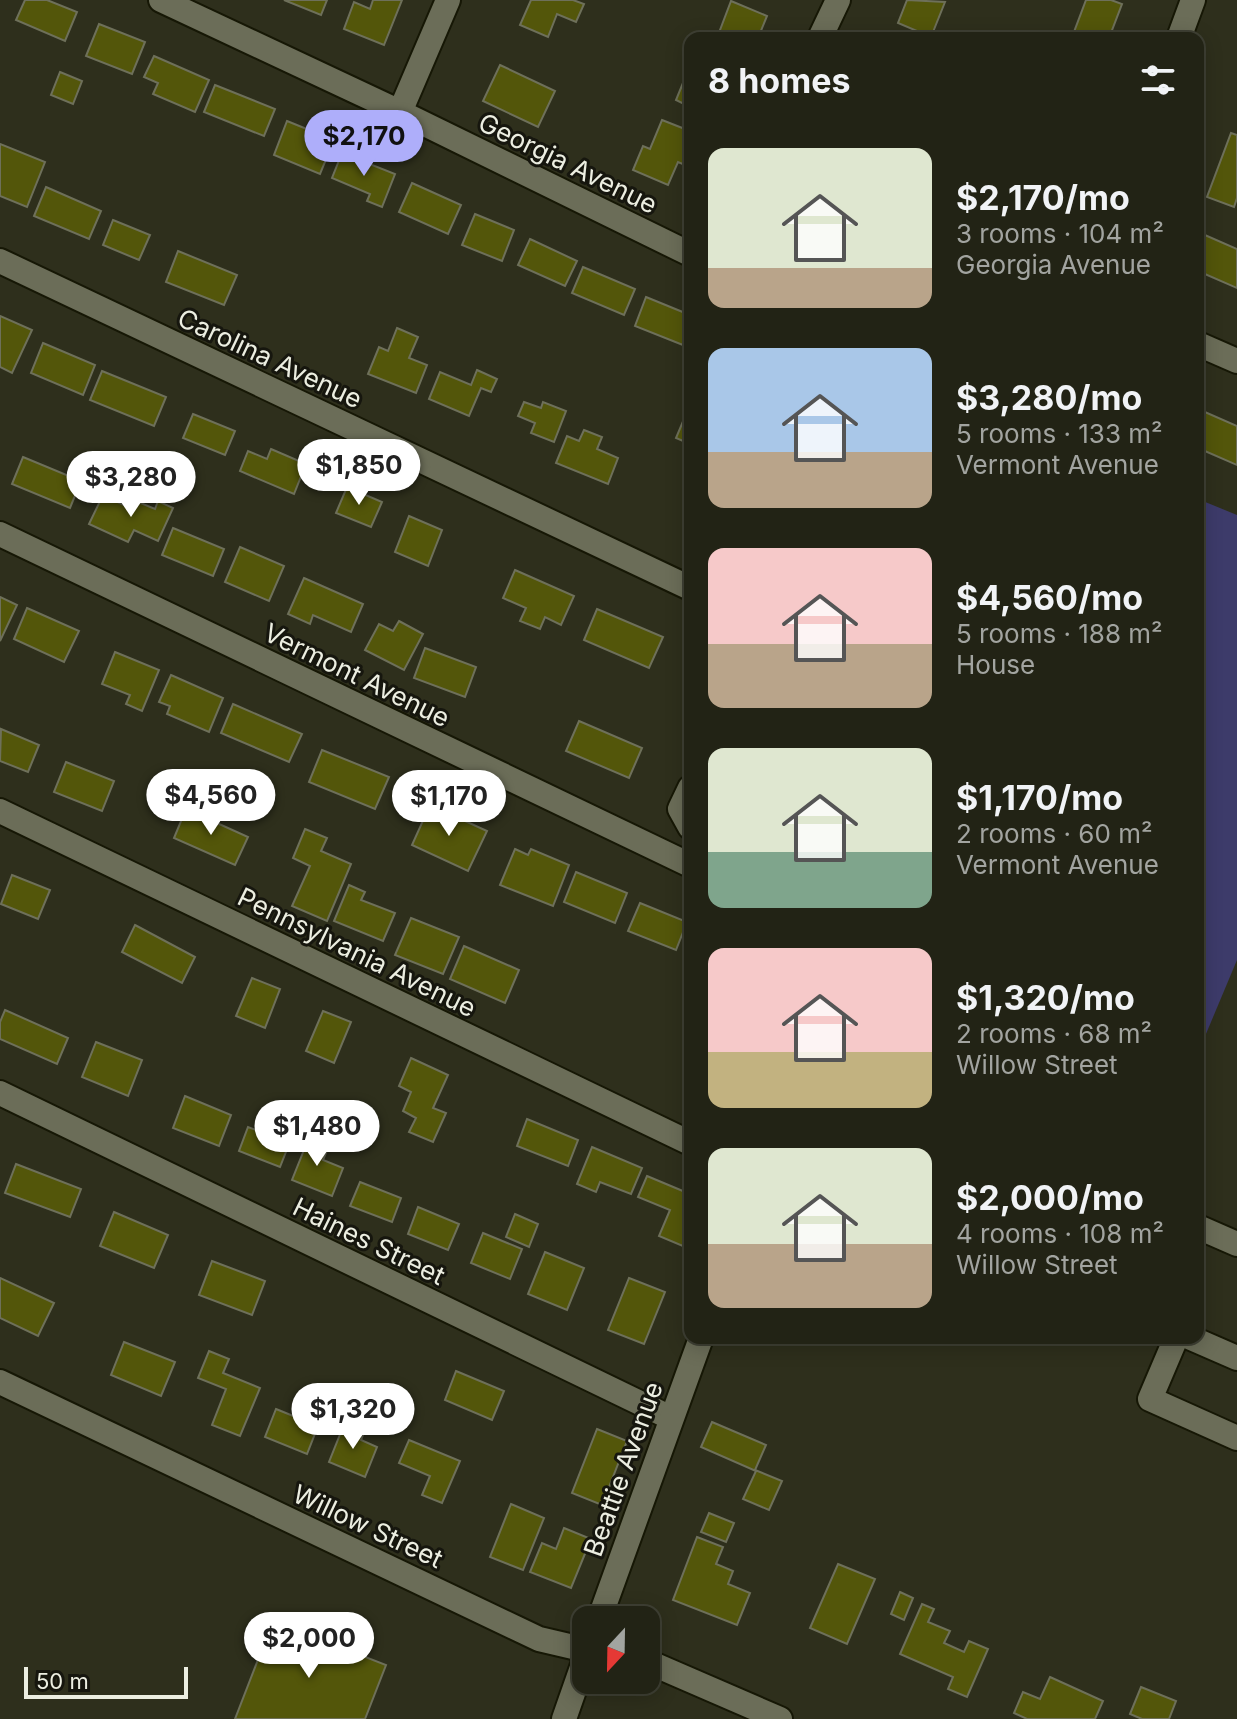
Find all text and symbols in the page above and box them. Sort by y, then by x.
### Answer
icon: filters [1136,58,1180,102]
text: 8 homes [708,60,851,101]
street label: Georgia Avenue [474,106,662,220]
pin: $2,170 [299,110,429,178]
text: $2,170 [322,120,406,151]
text: $2,170/mo [956,177,1130,218]
icon: home [772,180,868,276]
text: 3 rooms · 104 m² [956,218,1164,249]
text: Georgia Avenue [956,249,1151,280]
street label: Carolina Avenue [173,302,367,414]
text: $3,280/mo [956,377,1142,418]
icon: home [772,380,868,476]
text: 5 rooms · 133 m² [956,418,1163,449]
pin: $1,850 [294,439,424,507]
text: $1,850 [315,449,403,480]
text: Vermont Avenue [956,449,1159,480]
pin: $3,280 [66,451,196,519]
text: $3,280 [85,461,177,492]
text: $4,560/mo [956,577,1143,618]
icon: home [772,580,868,676]
street label: Vermont Avenue [259,617,455,733]
text: 5 rooms · 188 m² [956,618,1163,649]
text: House [956,649,1035,680]
pin: $4,560 [146,769,276,837]
pin: $1,170 [384,770,514,838]
text: $1,170/mo [956,777,1123,818]
text: $4,560 [164,779,258,810]
text: $1,170 [410,780,488,811]
icon: home [772,780,868,876]
text: 2 rooms · 60 m² [956,818,1152,849]
text: Vermont Avenue [956,849,1159,880]
street label: Pennsylvania Avenue [233,881,481,1023]
text: $1,320/mo [956,977,1135,1018]
icon: home [772,980,868,1076]
text: 2 rooms · 68 m² [956,1018,1152,1049]
text: Willow Street [956,1049,1118,1080]
pin: $1,480 [252,1100,382,1168]
text: $1,480 [273,1110,361,1141]
text: $2,000/mo [956,1177,1144,1218]
icon: home [772,1180,868,1276]
street label: Haines Street [288,1191,450,1291]
text: 4 rooms · 108 m² [956,1218,1164,1249]
text: Willow Street [956,1249,1118,1280]
street label: Beattie Avenue [577,1377,669,1561]
pin: $1,320 [288,1383,418,1451]
text: $1,320 [309,1393,397,1424]
street label: Willow Street [288,1478,448,1574]
north arrow [572,1606,660,1694]
map controls [572,1606,660,1694]
pin: $2,000 [244,1612,374,1680]
text: $2,000 [262,1622,356,1653]
scale bar [24,1663,188,1699]
text: 50 m [36,1668,89,1694]

